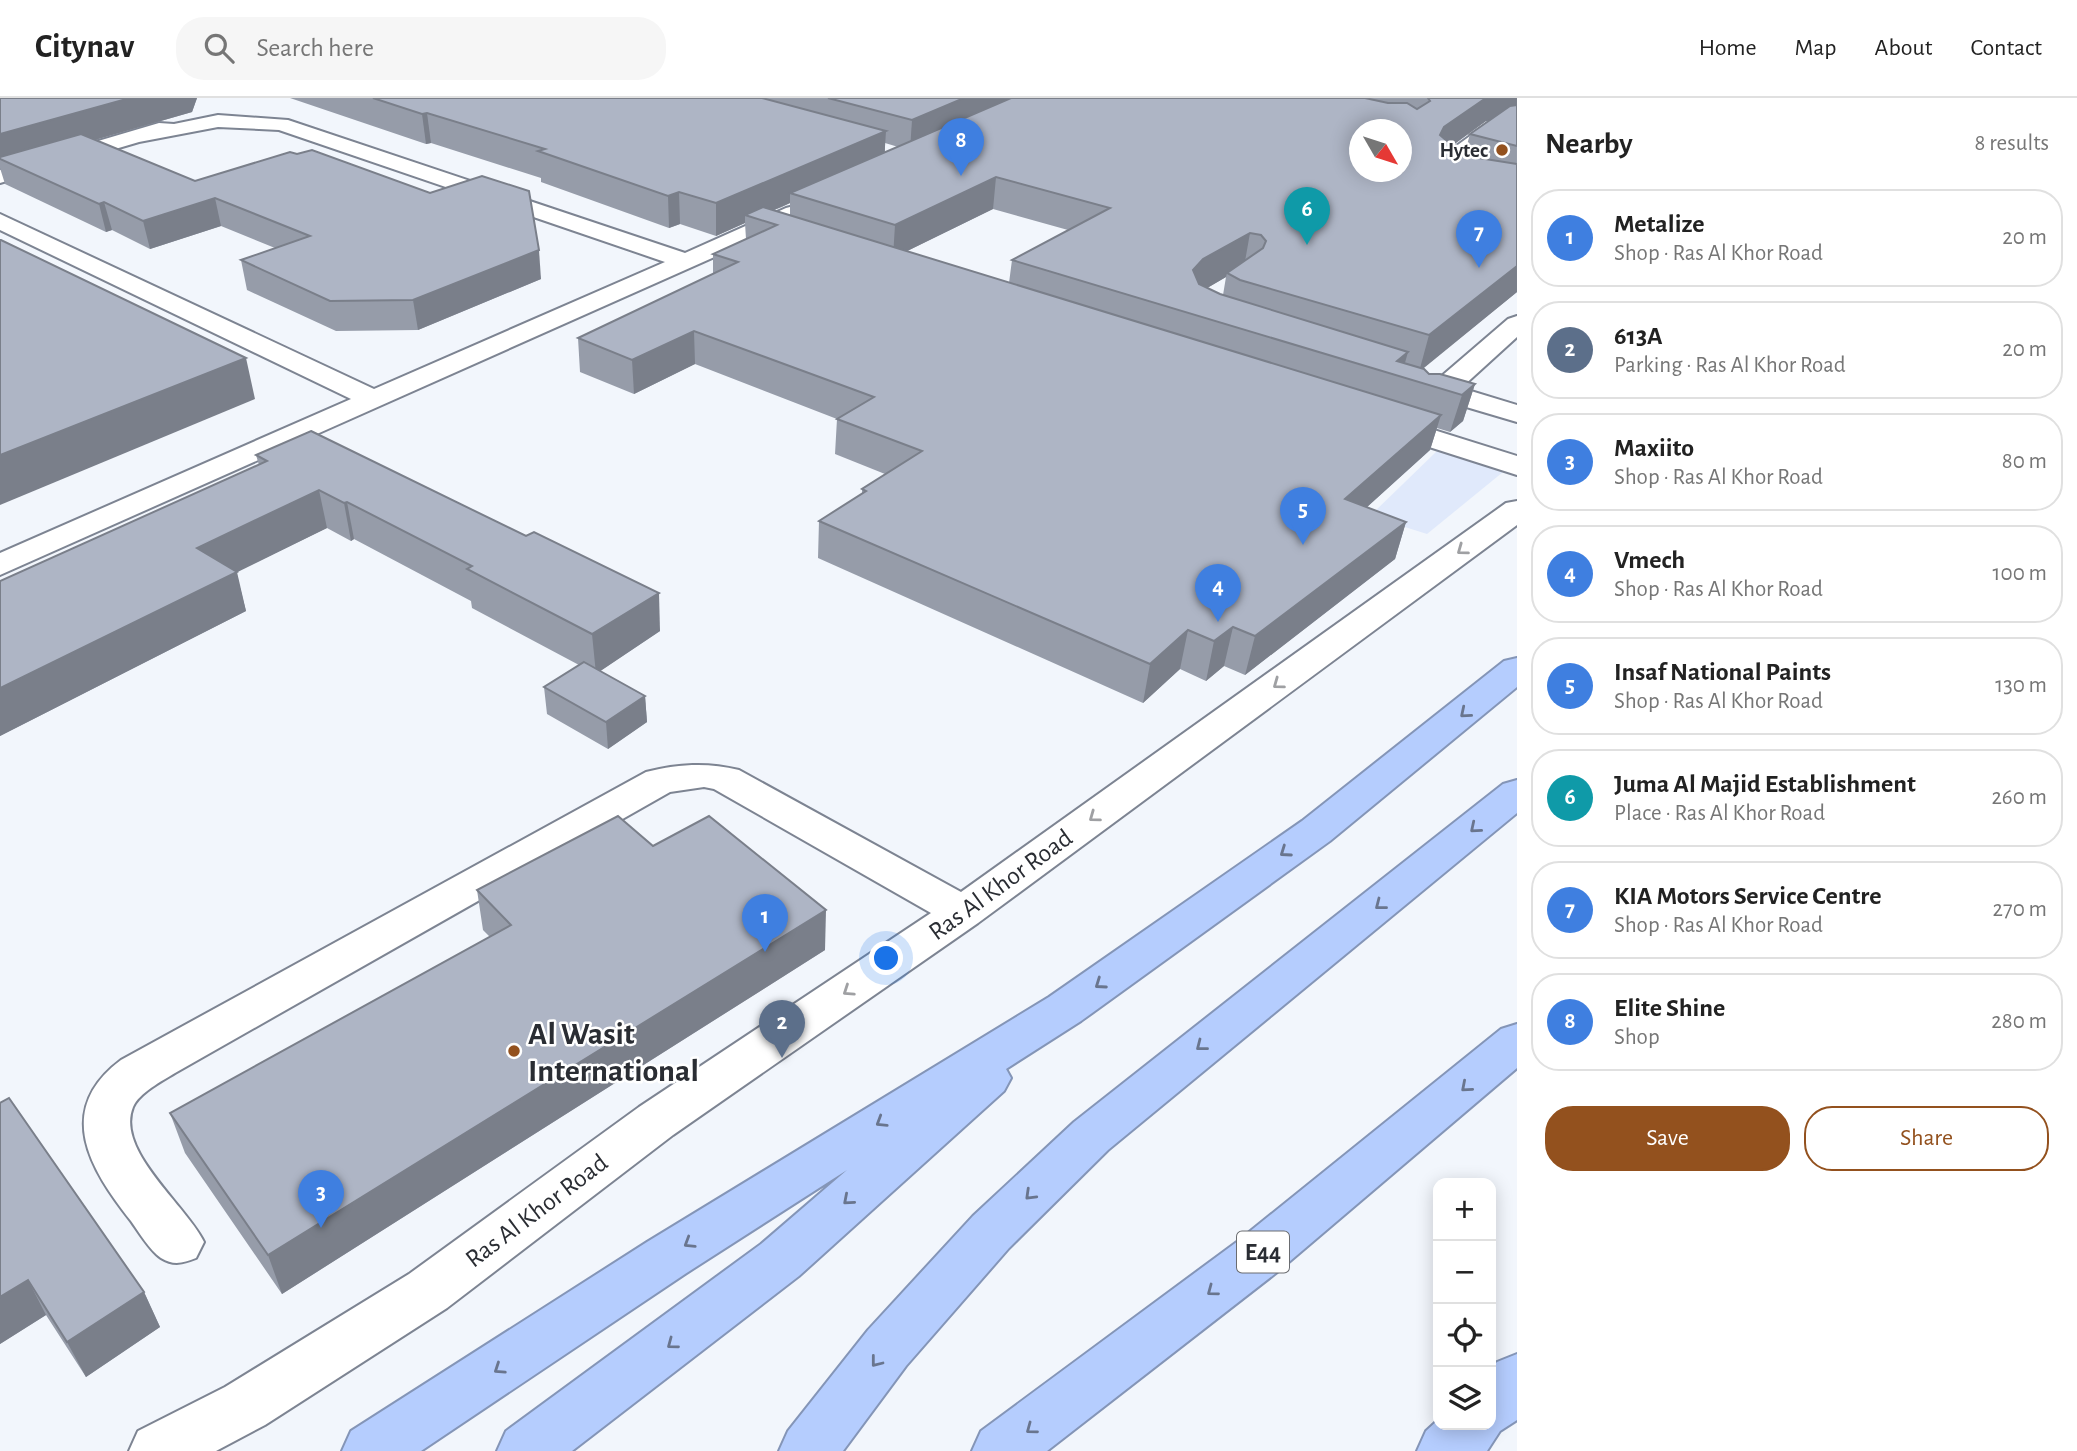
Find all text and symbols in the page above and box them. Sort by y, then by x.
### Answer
search box [176,17,666,80]
icon: search [200,29,238,67]
text: Citynav [35,31,134,64]
text: Search here [256,35,374,61]
text: Home [1699,36,1757,60]
text: Map [1795,36,1837,60]
text: About [1875,36,1932,60]
text: Contact [1970,36,2042,60]
pin: 8 [938,118,984,176]
north arrow [1349,119,1412,182]
text: Nearby [1545,129,1633,159]
text: 8 results [1975,132,2049,155]
place label: Hytec [1440,140,1488,161]
marker: Hytec [1494,142,1510,158]
pin: 6 [1284,187,1330,245]
pin: 7 [1456,210,1502,268]
text: Metalize [1614,211,1705,237]
text: 1 [1566,226,1574,249]
text: 20 m [2002,226,2047,249]
text: Shop · Ras Al Khor Road [1614,242,1823,265]
text: 613A [1614,323,1663,349]
text: 2 [1565,338,1575,361]
text: 20 m [2002,338,2047,361]
text: Parking · Ras Al Khor Road [1614,354,1846,377]
text: Maxiito [1614,435,1694,461]
text: 3 [1565,450,1575,473]
text: 80 m [2002,450,2047,473]
text: Shop · Ras Al Khor Road [1614,466,1823,489]
pin: 5 [1280,487,1326,545]
one-way arrow [1457,542,1470,554]
text: Vmech [1614,547,1685,573]
text: 4 [1564,562,1576,585]
text: 100 m [1993,562,2047,585]
pin: 4 [1195,564,1241,622]
text: Shop · Ras Al Khor Road [1614,578,1823,601]
text: Insaf National Paints [1614,659,1831,685]
text: 5 [1565,674,1575,697]
text: 130 m [1995,674,2047,697]
one-way arrow [1273,676,1286,688]
text: Shop · Ras Al Khor Road [1614,690,1823,713]
one-way arrow [1460,704,1472,717]
text: Juma Al Majid Establishment [1614,771,1916,797]
text: 6 [1564,786,1576,809]
text: 260 m [1991,786,2047,809]
text: Place · Ras Al Khor Road [1614,802,1825,825]
one-way arrow [1089,809,1102,822]
one-way arrow [1471,820,1484,832]
street label: Ras Al Khor Road [924,824,1077,945]
one-way arrow [1280,844,1293,857]
text: KIA Motors Service Centre [1614,883,1882,909]
pin: 1 [742,894,788,952]
one-way arrow [1375,897,1388,910]
text: 7 [1565,898,1575,921]
text: 270 m [1993,898,2047,921]
text: Shop · Ras Al Khor Road [1614,914,1823,937]
your location [869,941,903,975]
one-way arrow [1095,976,1108,988]
one-way arrow [843,983,856,995]
text: Elite Shine [1614,995,1725,1021]
pin: 2 [759,1000,805,1058]
text: 8 [1564,1010,1576,1033]
text: 280 m [1991,1010,2047,1033]
place label: Al Wasit International [528,1018,699,1087]
text: Shop [1614,1026,1660,1049]
one-way arrow [1197,1037,1209,1050]
marker: Al Wasit International [506,1043,522,1059]
one-way arrow [1461,1079,1474,1091]
button: Save [1545,1106,1790,1171]
button: Share [1804,1106,2049,1171]
one-way arrow [876,1114,889,1127]
street label: Ras Al Khor Road [461,1149,612,1272]
pin: 3 [298,1170,344,1228]
map controls [1433,1178,1496,1430]
button: + [1433,1178,1496,1241]
one-way arrow [1025,1186,1038,1199]
one-way arrow [844,1192,857,1204]
road number: E44 [1237,1232,1289,1272]
one-way arrow [683,1234,696,1247]
button: − [1433,1241,1496,1304]
one-way arrow [1207,1282,1220,1295]
button: locate [1433,1304,1496,1367]
one-way arrow [667,1335,679,1348]
one-way arrow [872,1355,885,1367]
one-way arrow [494,1360,507,1373]
button: layers [1433,1367,1496,1430]
one-way arrow [1026,1420,1039,1433]

